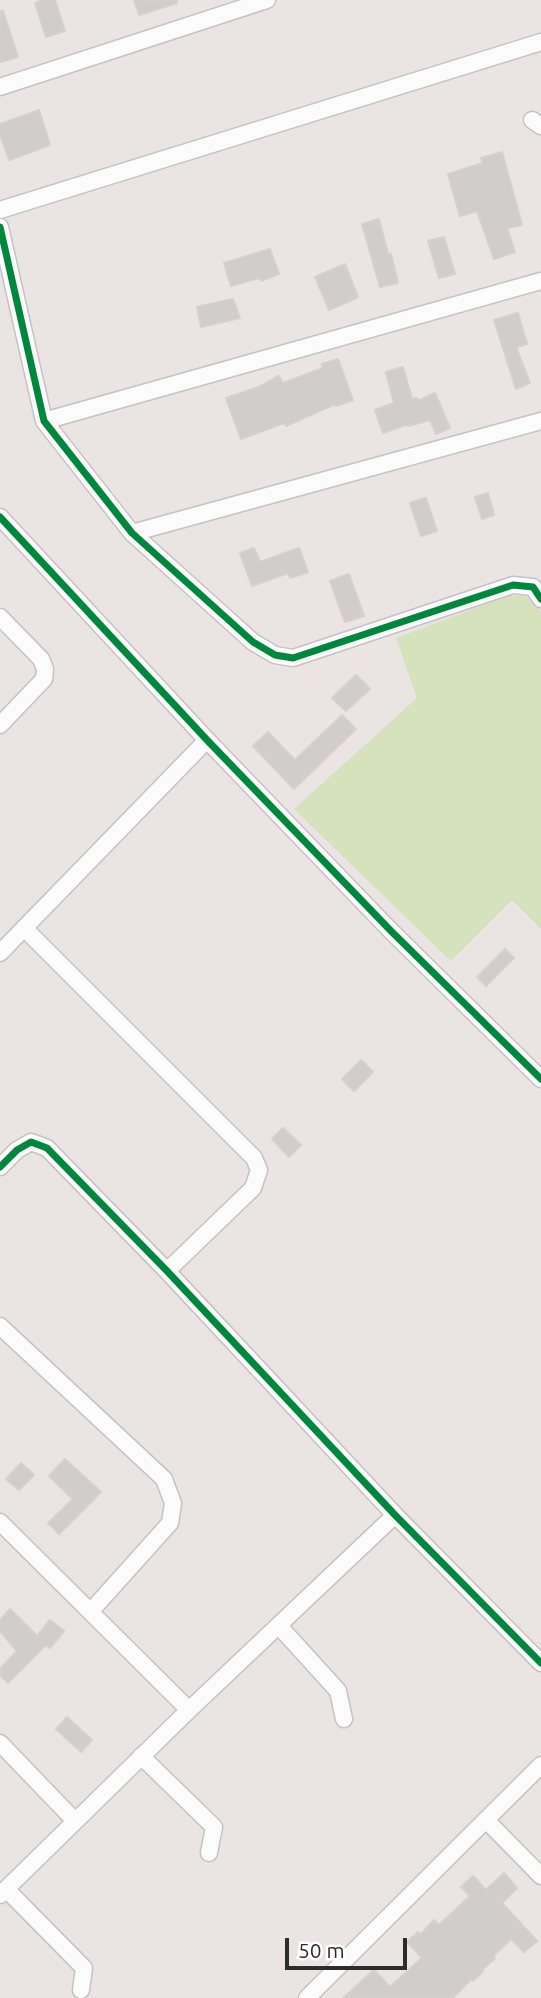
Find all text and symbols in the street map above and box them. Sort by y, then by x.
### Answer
scale bar [289,1924,412,1968]
text: 50 m [298,1938,345,1962]

